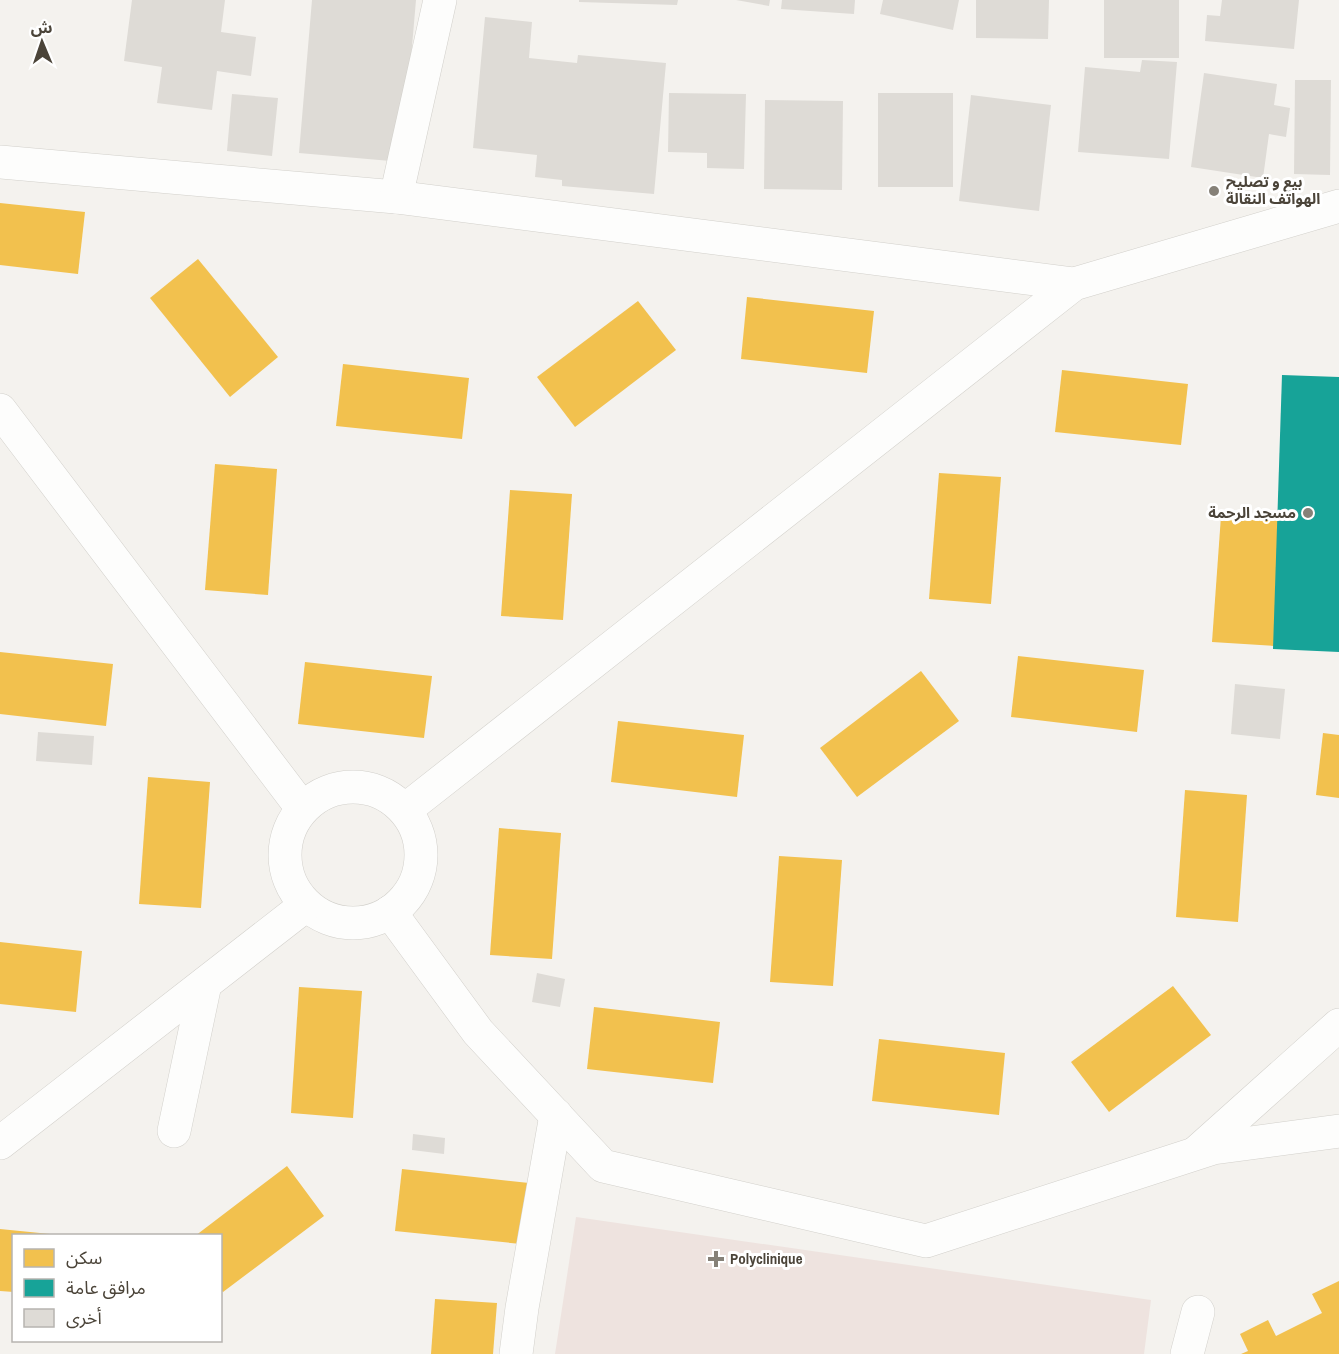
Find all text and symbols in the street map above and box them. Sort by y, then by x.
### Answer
north arrow [12,12,72,72]
text: ش [30,16,53,38]
place label: بيع و تصليح الهواتف النقالة [1226,171,1320,209]
marker: بيع و تصليح الهواتف النقالة [1207,184,1221,198]
place label: مسجد الرحمة [1208,502,1296,523]
marker: مسجد الرحمة [1301,506,1315,520]
legend [12,1234,222,1342]
text: سكن [66,1245,102,1270]
place label: Polyclinique [730,1248,803,1269]
marker: Polyclinique [707,1250,725,1268]
text: مرافق عامة [66,1275,146,1300]
text: أخرى [66,1305,102,1330]

